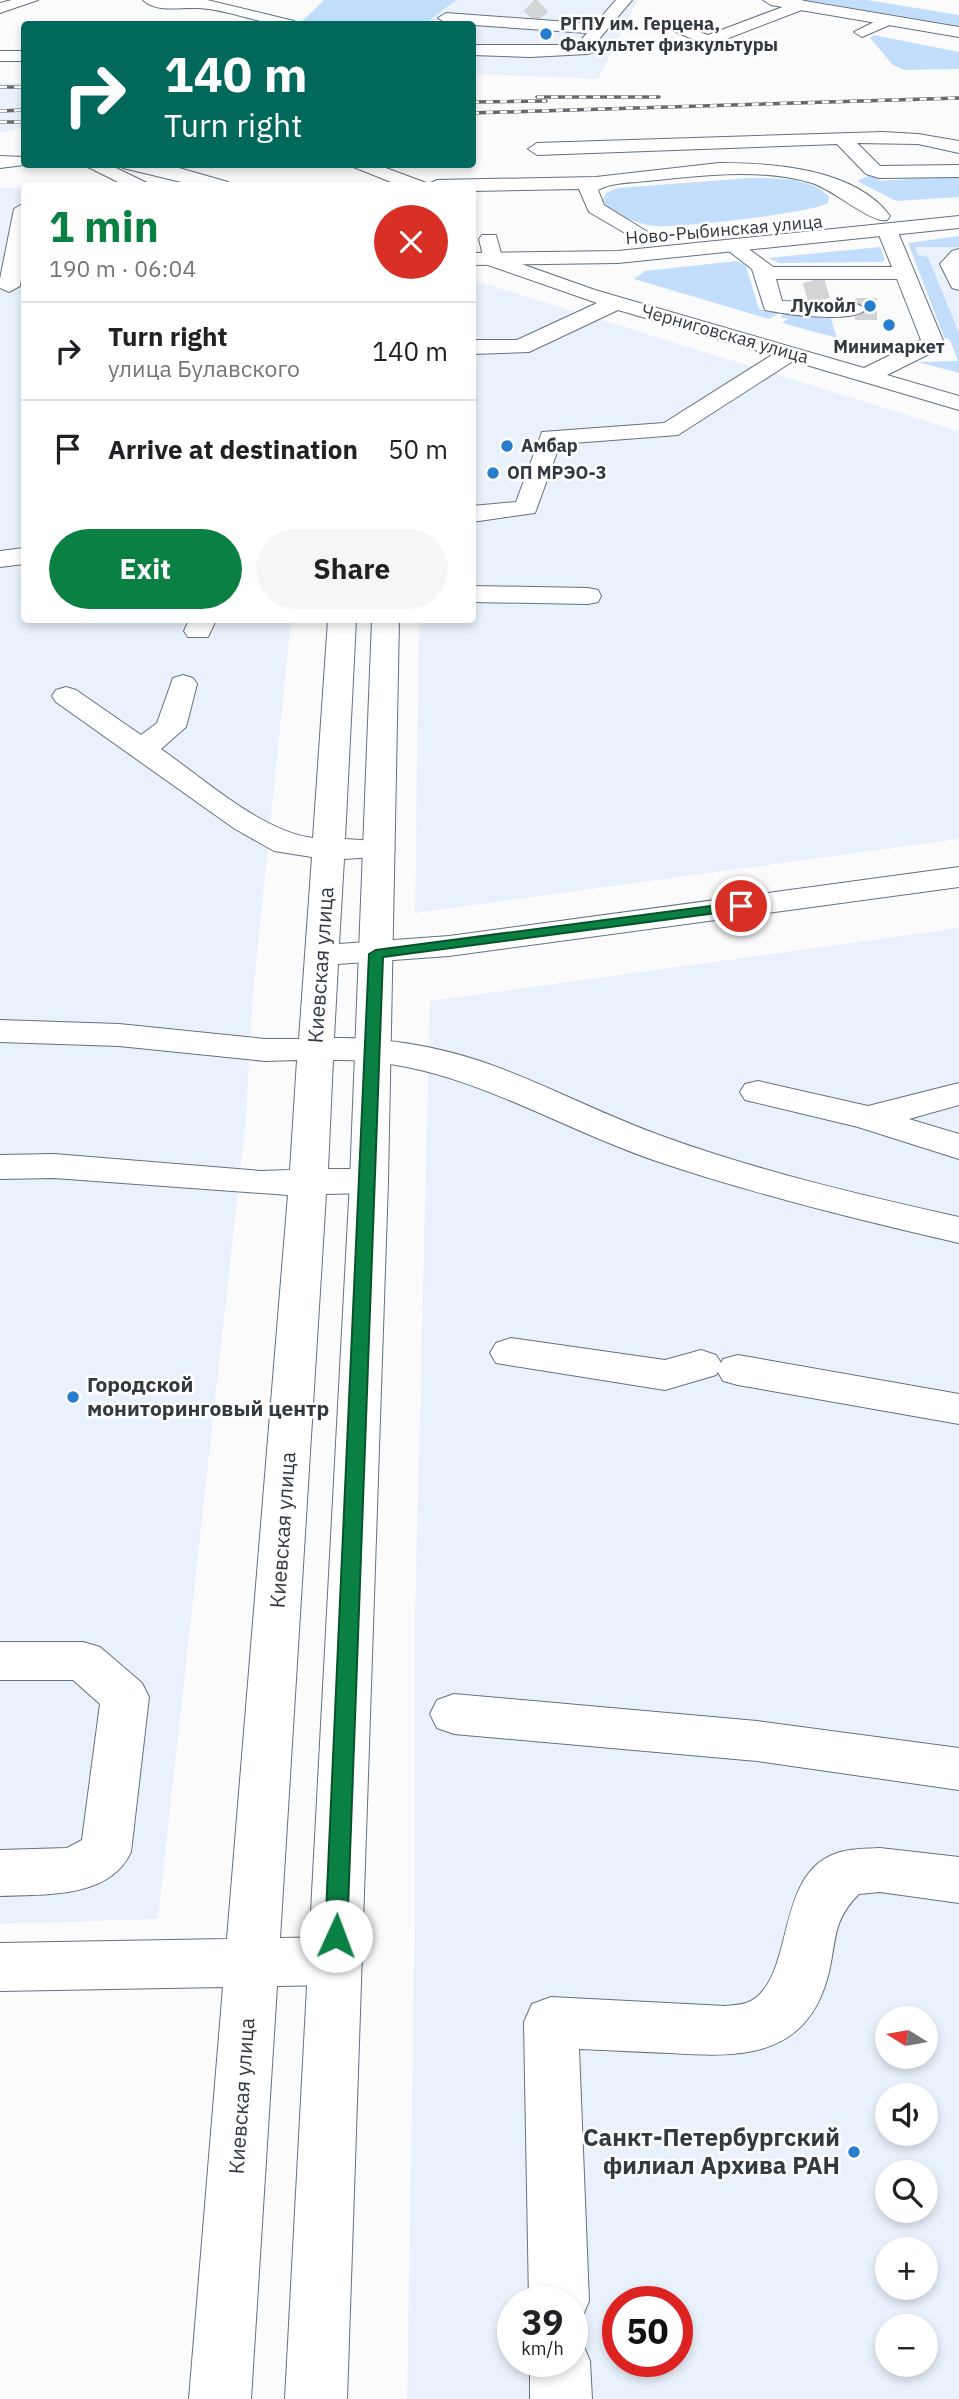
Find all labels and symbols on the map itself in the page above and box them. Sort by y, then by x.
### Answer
place label: РГПУ им. Герцена, Факультет физкультуры [560,12,778,56]
marker: РГПУ им. Герцена, Факультет физкультуры [538,26,554,42]
street label: Ново-Рыбинская улица [624,209,824,250]
place label: Лукойл [790,294,856,317]
marker: Лукойл [862,298,878,314]
street label: Черниговская улица [639,299,812,368]
marker: Минимаркет [881,317,897,333]
place label: Минимаркет [833,335,945,358]
place label: Амбар [521,434,578,457]
marker: Амбар [499,438,515,454]
place label: ОП МРЭО-3 [507,461,607,484]
marker: ОП МРЭО-3 [485,465,501,481]
pin [711,876,771,936]
street label: Киевская улица [301,886,339,1044]
place label: Городской мониторинговый центр [87,1370,329,1422]
marker: Городской мониторинговый центр [65,1389,81,1405]
street label: Киевская улица [263,1451,301,1609]
position arrow [299,1899,373,1973]
north arrow [875,2006,938,2068]
street label: Киевская улица [222,2017,260,2175]
place label: Санкт-Петербургский филиал Архива РАН [583,2121,840,2181]
marker: Санкт-Петербургский филиал Архива РАН [846,2144,862,2160]
speed limit sign: 50 [602,2286,693,2377]

